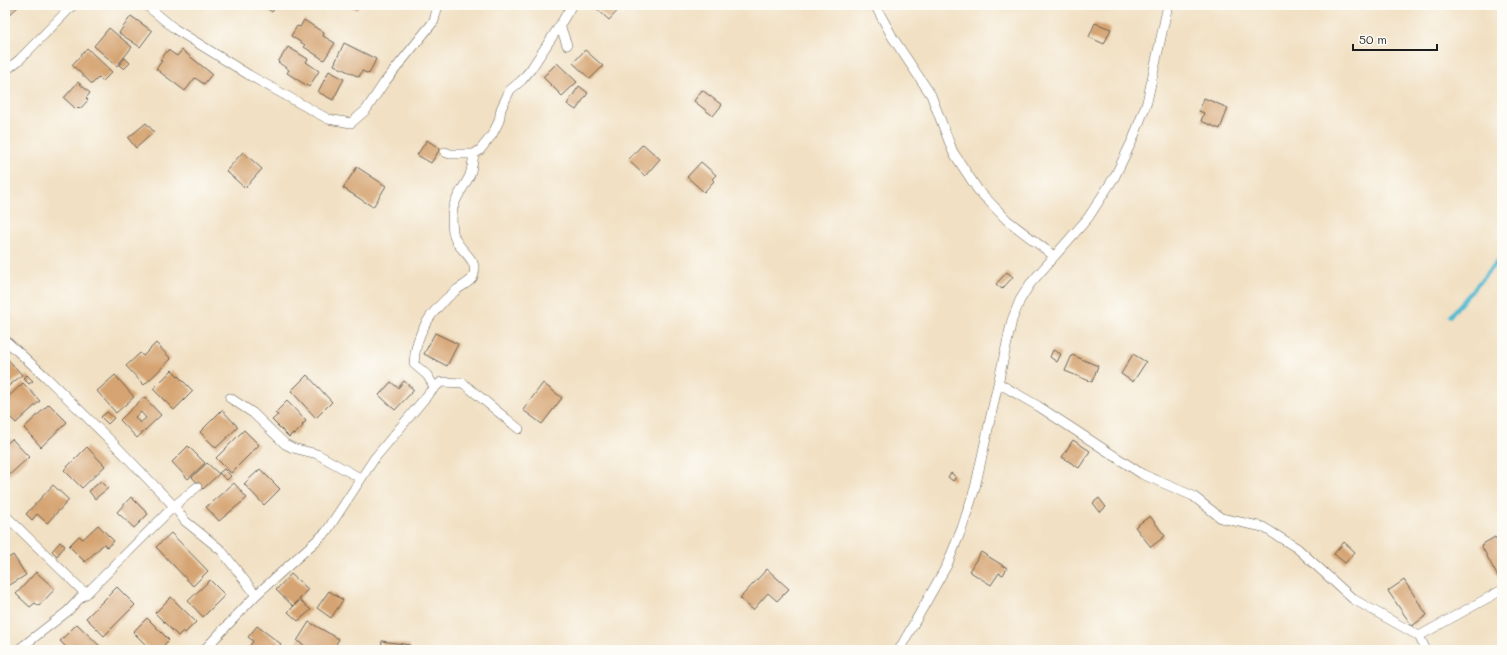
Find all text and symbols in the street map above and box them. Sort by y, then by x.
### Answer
scale bar [1353,26,1437,52]
text: 50 m [1359,31,1387,47]

